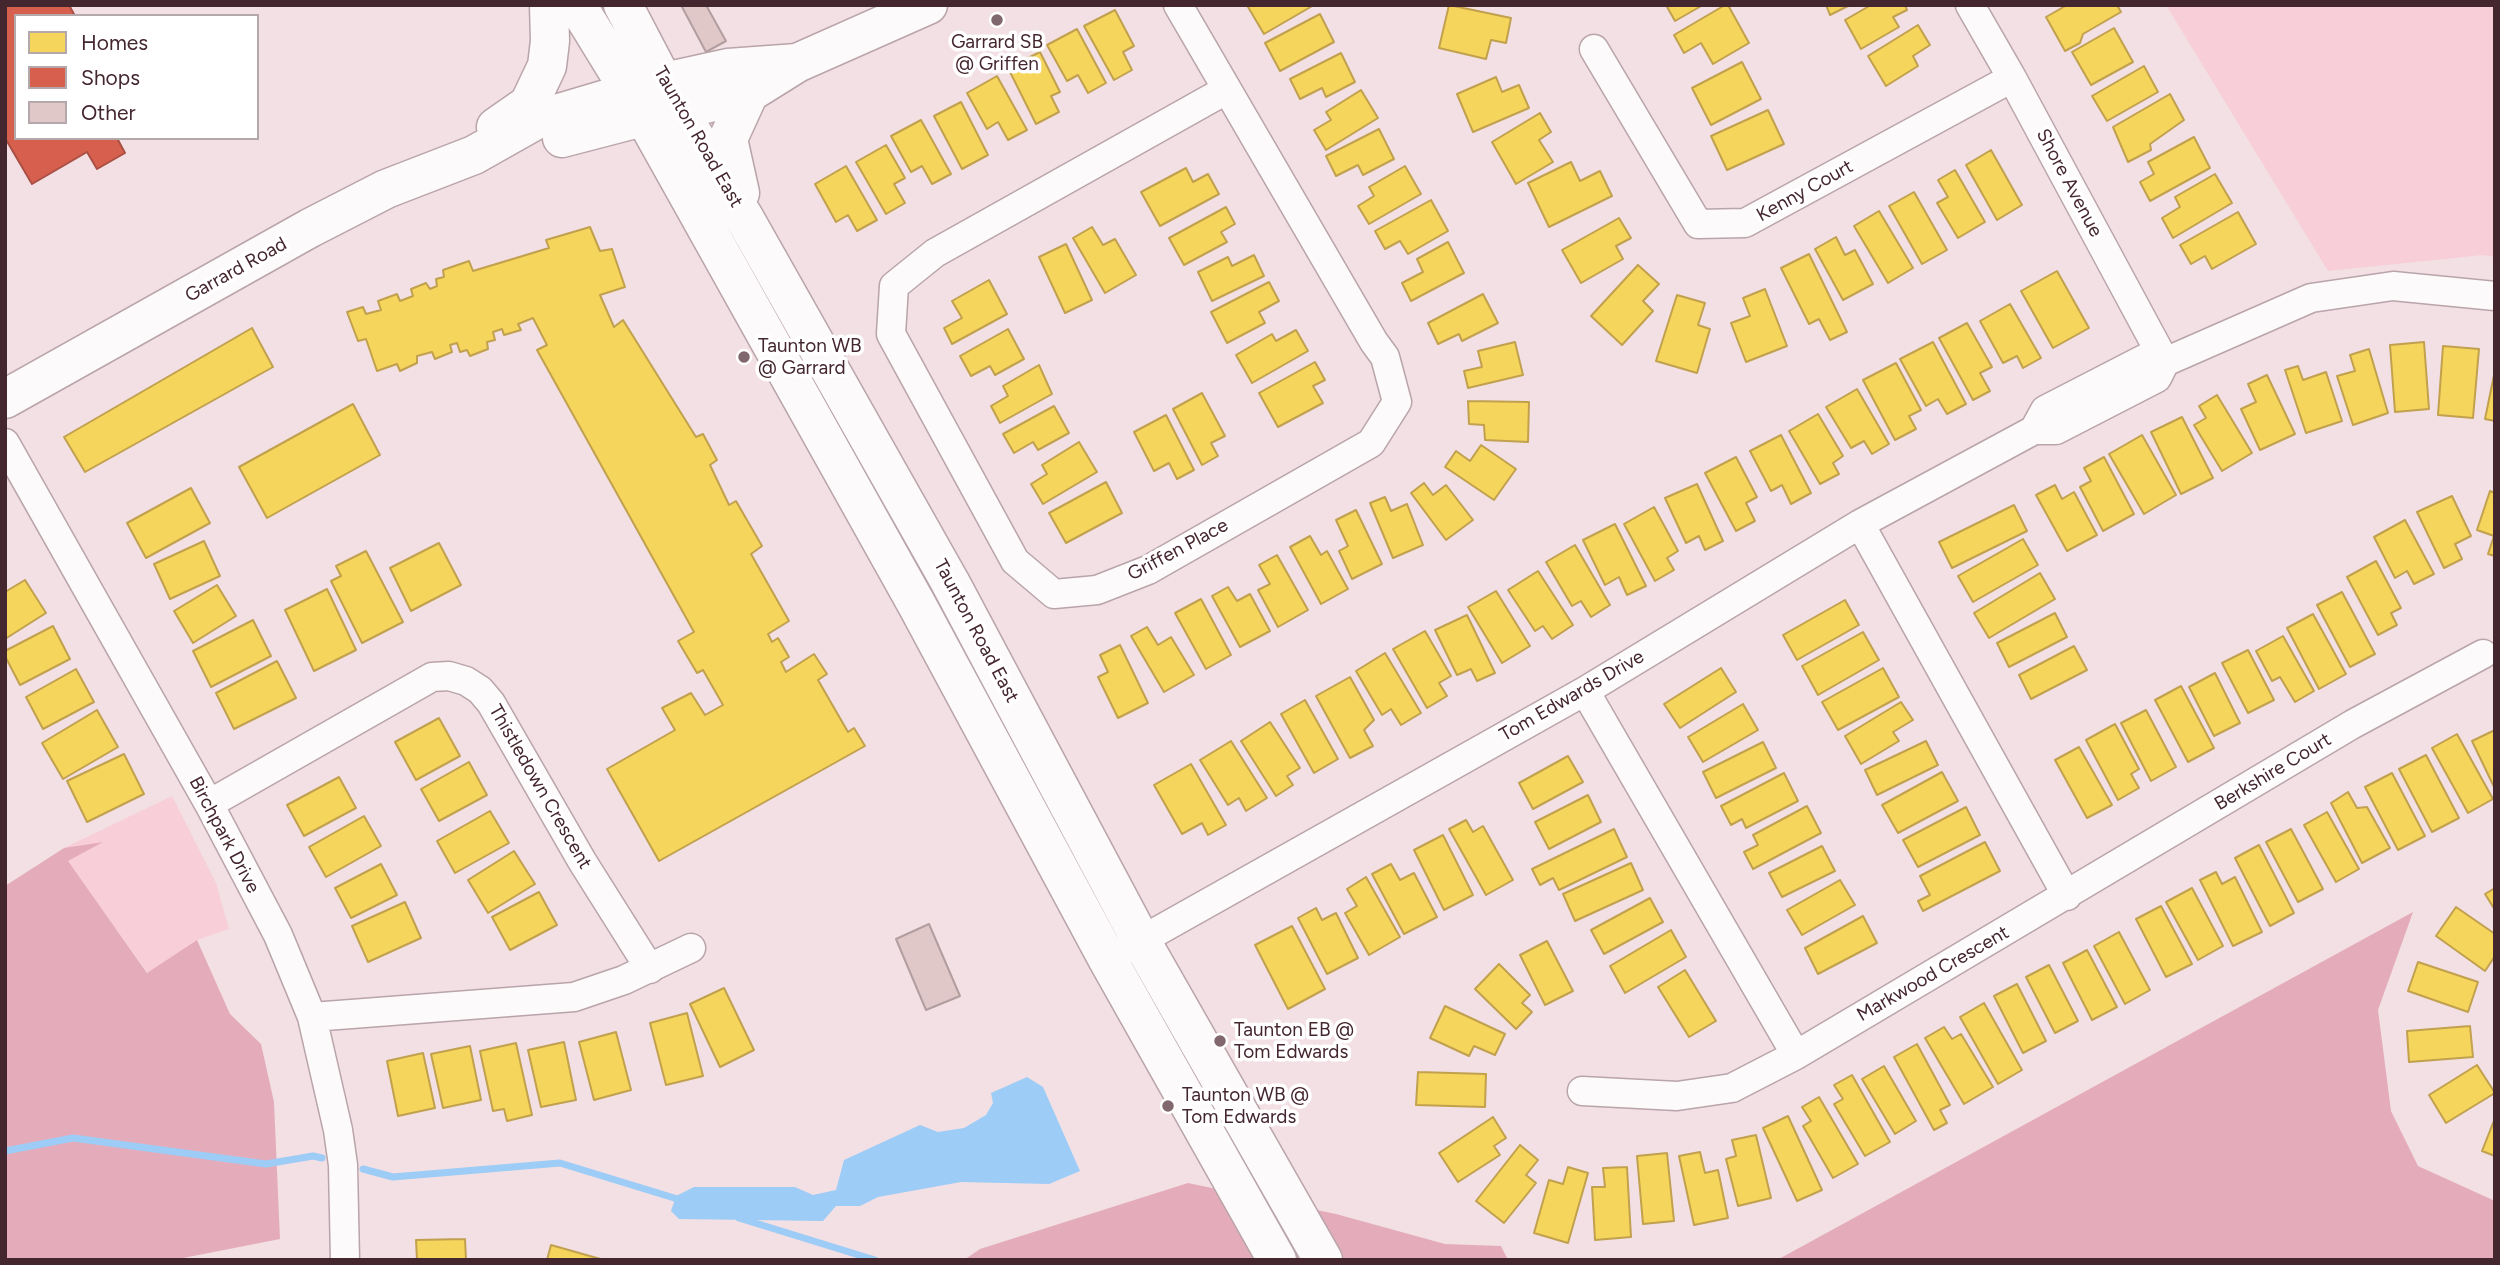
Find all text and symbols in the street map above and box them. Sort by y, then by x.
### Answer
marker: Garrard SB @ Griffen [989,12,1005,28]
legend [14,14,259,140]
text: Homes [81,30,148,55]
place label: Garrard SB @ Griffen [951,31,1043,75]
street label: Taunton Road East [648,62,748,212]
text: Shops [81,65,140,90]
text: Other [81,100,136,125]
street label: Shore Avenue [2031,125,2107,241]
street label: Kenny Court [1753,155,1857,227]
street label: Garrard Road [181,233,291,307]
place label: Taunton WB @ Garrard [758,335,862,379]
marker: Taunton WB @ Garrard [736,349,752,365]
street label: Griffen Place [1124,514,1232,586]
street label: Taunton Road East [929,555,1023,707]
street label: Tom Edwards Drive [1496,645,1648,747]
street label: Thistledown Crescent [484,701,596,873]
street label: Berkshire Court [2211,728,2335,816]
street label: Birchpark Drive [184,773,264,897]
street label: Markwood Crescent [1853,921,2013,1027]
place label: Taunton EB @ Tom Edwards [1234,1019,1354,1063]
marker: Taunton EB @ Tom Edwards [1212,1033,1228,1049]
place label: Taunton WB @ Tom Edwards [1182,1084,1309,1128]
marker: Taunton WB @ Tom Edwards [1160,1098,1176,1114]

